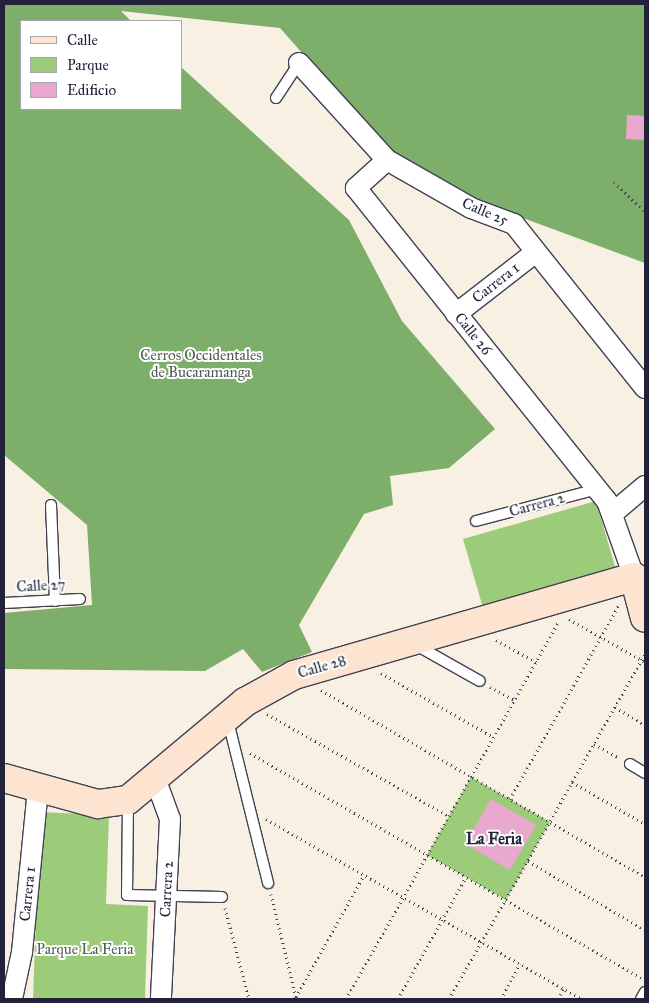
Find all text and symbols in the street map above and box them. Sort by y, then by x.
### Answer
legend [20,20,182,110]
text: Calle [67,31,98,49]
text: Parque [67,56,109,74]
text: Edificio [67,81,116,99]
street label: Calle 25 [459,194,511,230]
street label: Carrera 1 [469,259,523,307]
street label: Calle 26 [451,309,495,359]
park label: Cerros Occidentales de Bucaramanga [140,346,262,381]
street label: Carrera 2 [507,489,567,521]
street label: Calle 27 [16,576,66,596]
street label: Calle 28 [296,652,348,682]
district label: La Feria [466,829,522,849]
street label: Carrera 2 [157,860,177,918]
street label: Carrera 1 [16,866,40,922]
park label: Parque La Feria [36,941,134,959]

